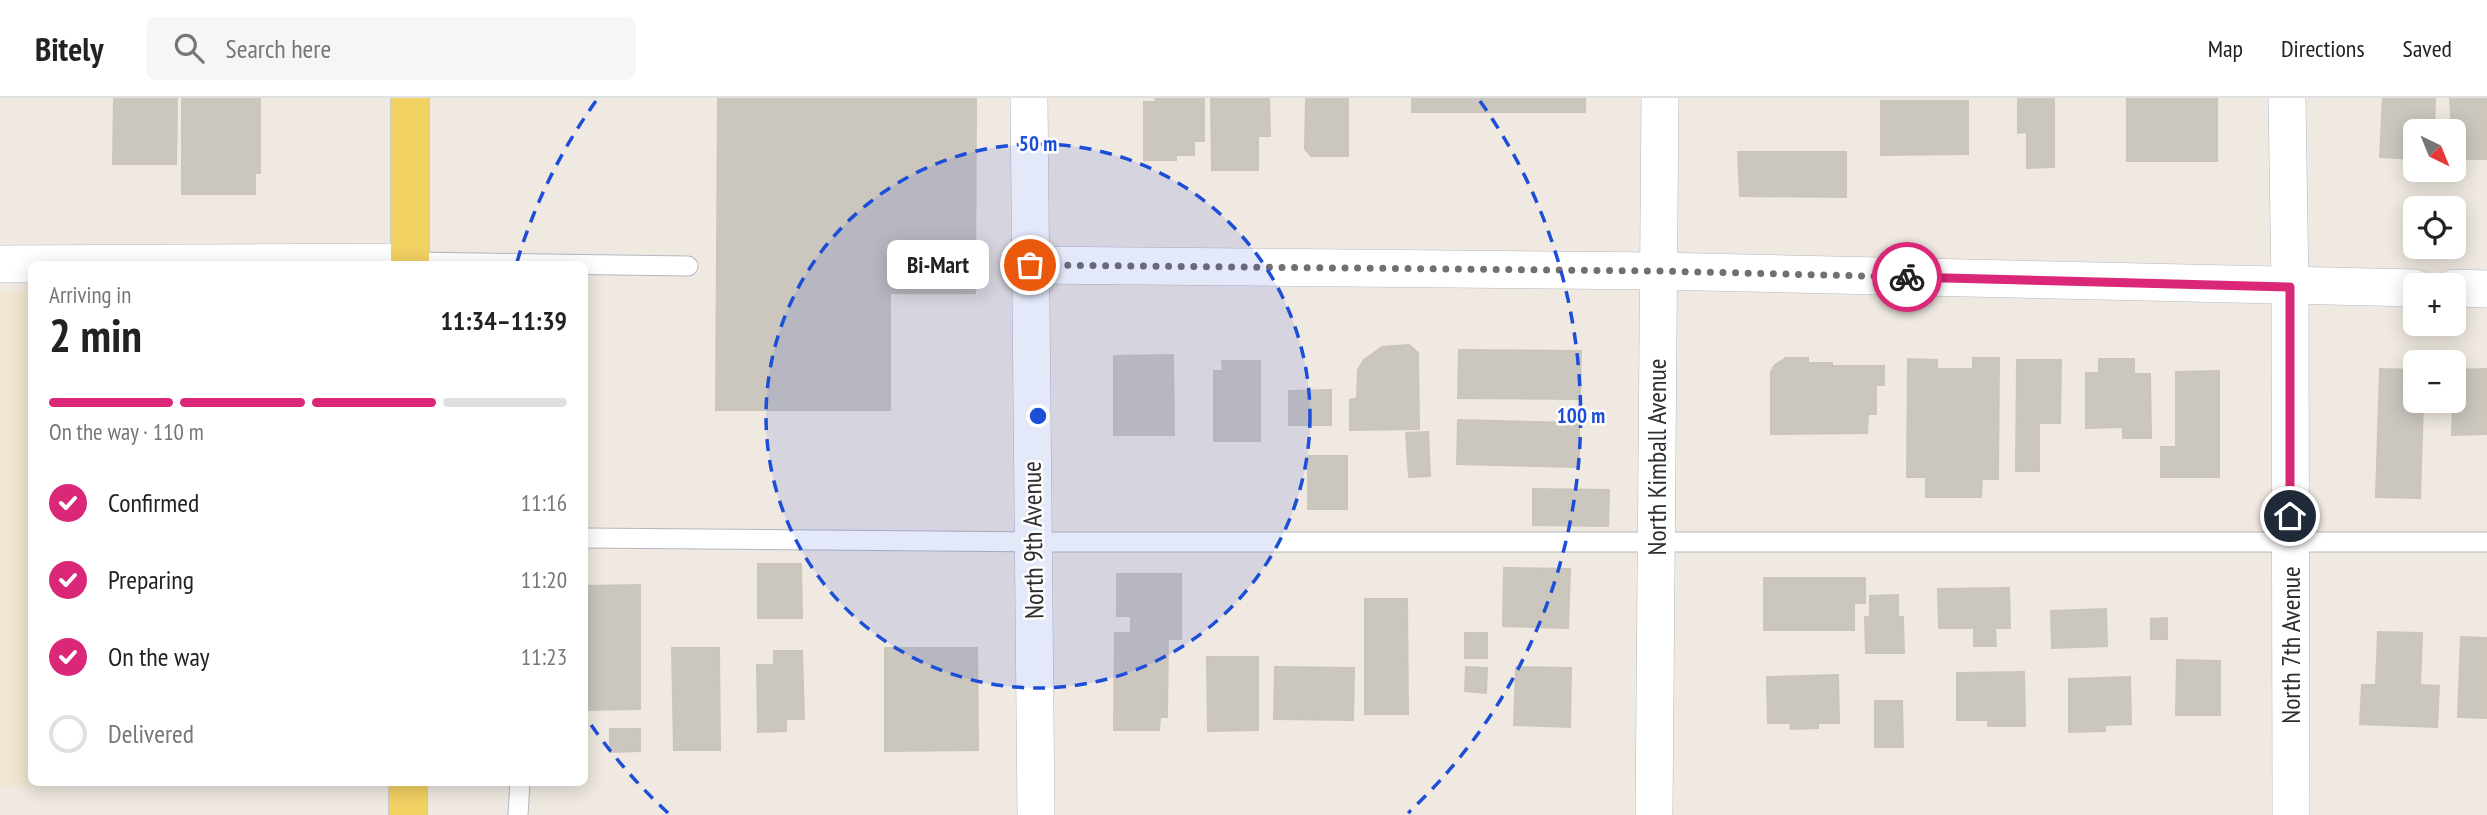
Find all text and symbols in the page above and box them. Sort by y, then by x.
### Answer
search box [146,17,636,80]
text: Bitely [35,27,104,70]
icon: search [170,29,208,67]
text: Search here [226,32,331,65]
text: Map [2208,33,2243,64]
text: Directions [2281,33,2365,64]
text: Saved [2403,33,2452,64]
north arrow [2403,119,2466,182]
map controls [2403,119,2466,413]
text: 50 m [1019,130,1057,157]
button: locate [2403,196,2466,259]
pin [1000,235,1060,295]
callout: Bi-Mart [886,240,988,290]
courier [1872,242,1942,312]
icon: bag [1011,246,1049,284]
text: Bi-Mart [907,250,969,279]
icon: bike [1888,258,1926,296]
button: + [2403,273,2466,336]
text: Arriving in [49,280,131,309]
text: 11:34–11:39 [440,304,567,337]
text: 2 min [49,305,142,365]
button: − [2403,350,2466,413]
street label: North Kimball Avenue [1640,359,1673,555]
text: 100 m [1557,402,1605,429]
centre of rings [1026,404,1050,428]
text: On the way · 110 m [49,417,204,446]
street label: North 9th Avenue [1015,461,1050,619]
icon: check [49,484,87,522]
text: Confirmed [108,486,199,519]
pin [2260,486,2320,546]
text: 11:16 [521,488,567,517]
icon: home [2271,497,2309,535]
icon: check [49,561,87,599]
text: Preparing [108,563,194,596]
text: 11:20 [521,565,567,594]
street label: North 7th Avenue [2274,566,2307,724]
icon: check [49,638,87,676]
text: On the way [108,640,210,673]
text: 11:23 [521,642,567,671]
text: Delivered [108,717,194,750]

